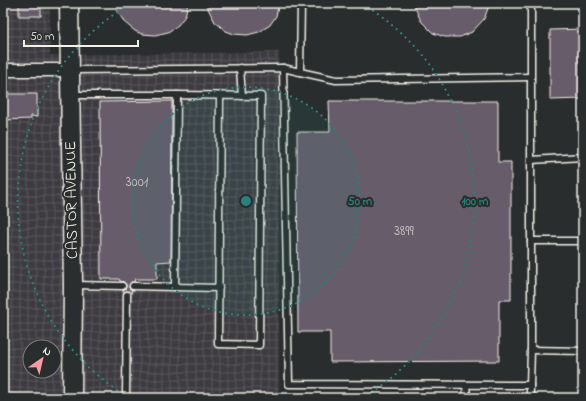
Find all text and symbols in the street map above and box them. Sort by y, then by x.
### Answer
scale bar [24,22,138,48]
text: 50 m [30,28,54,46]
street label: CASTOR AVENUE [59,141,85,259]
house number: 3001 [126,172,149,193]
text: 50 m [348,193,373,211]
text: 100 m [462,193,489,211]
centre of rings [239,194,253,208]
house number: 3899 [394,221,415,242]
north arrow [22,339,62,379]
text: N [39,343,55,360]

